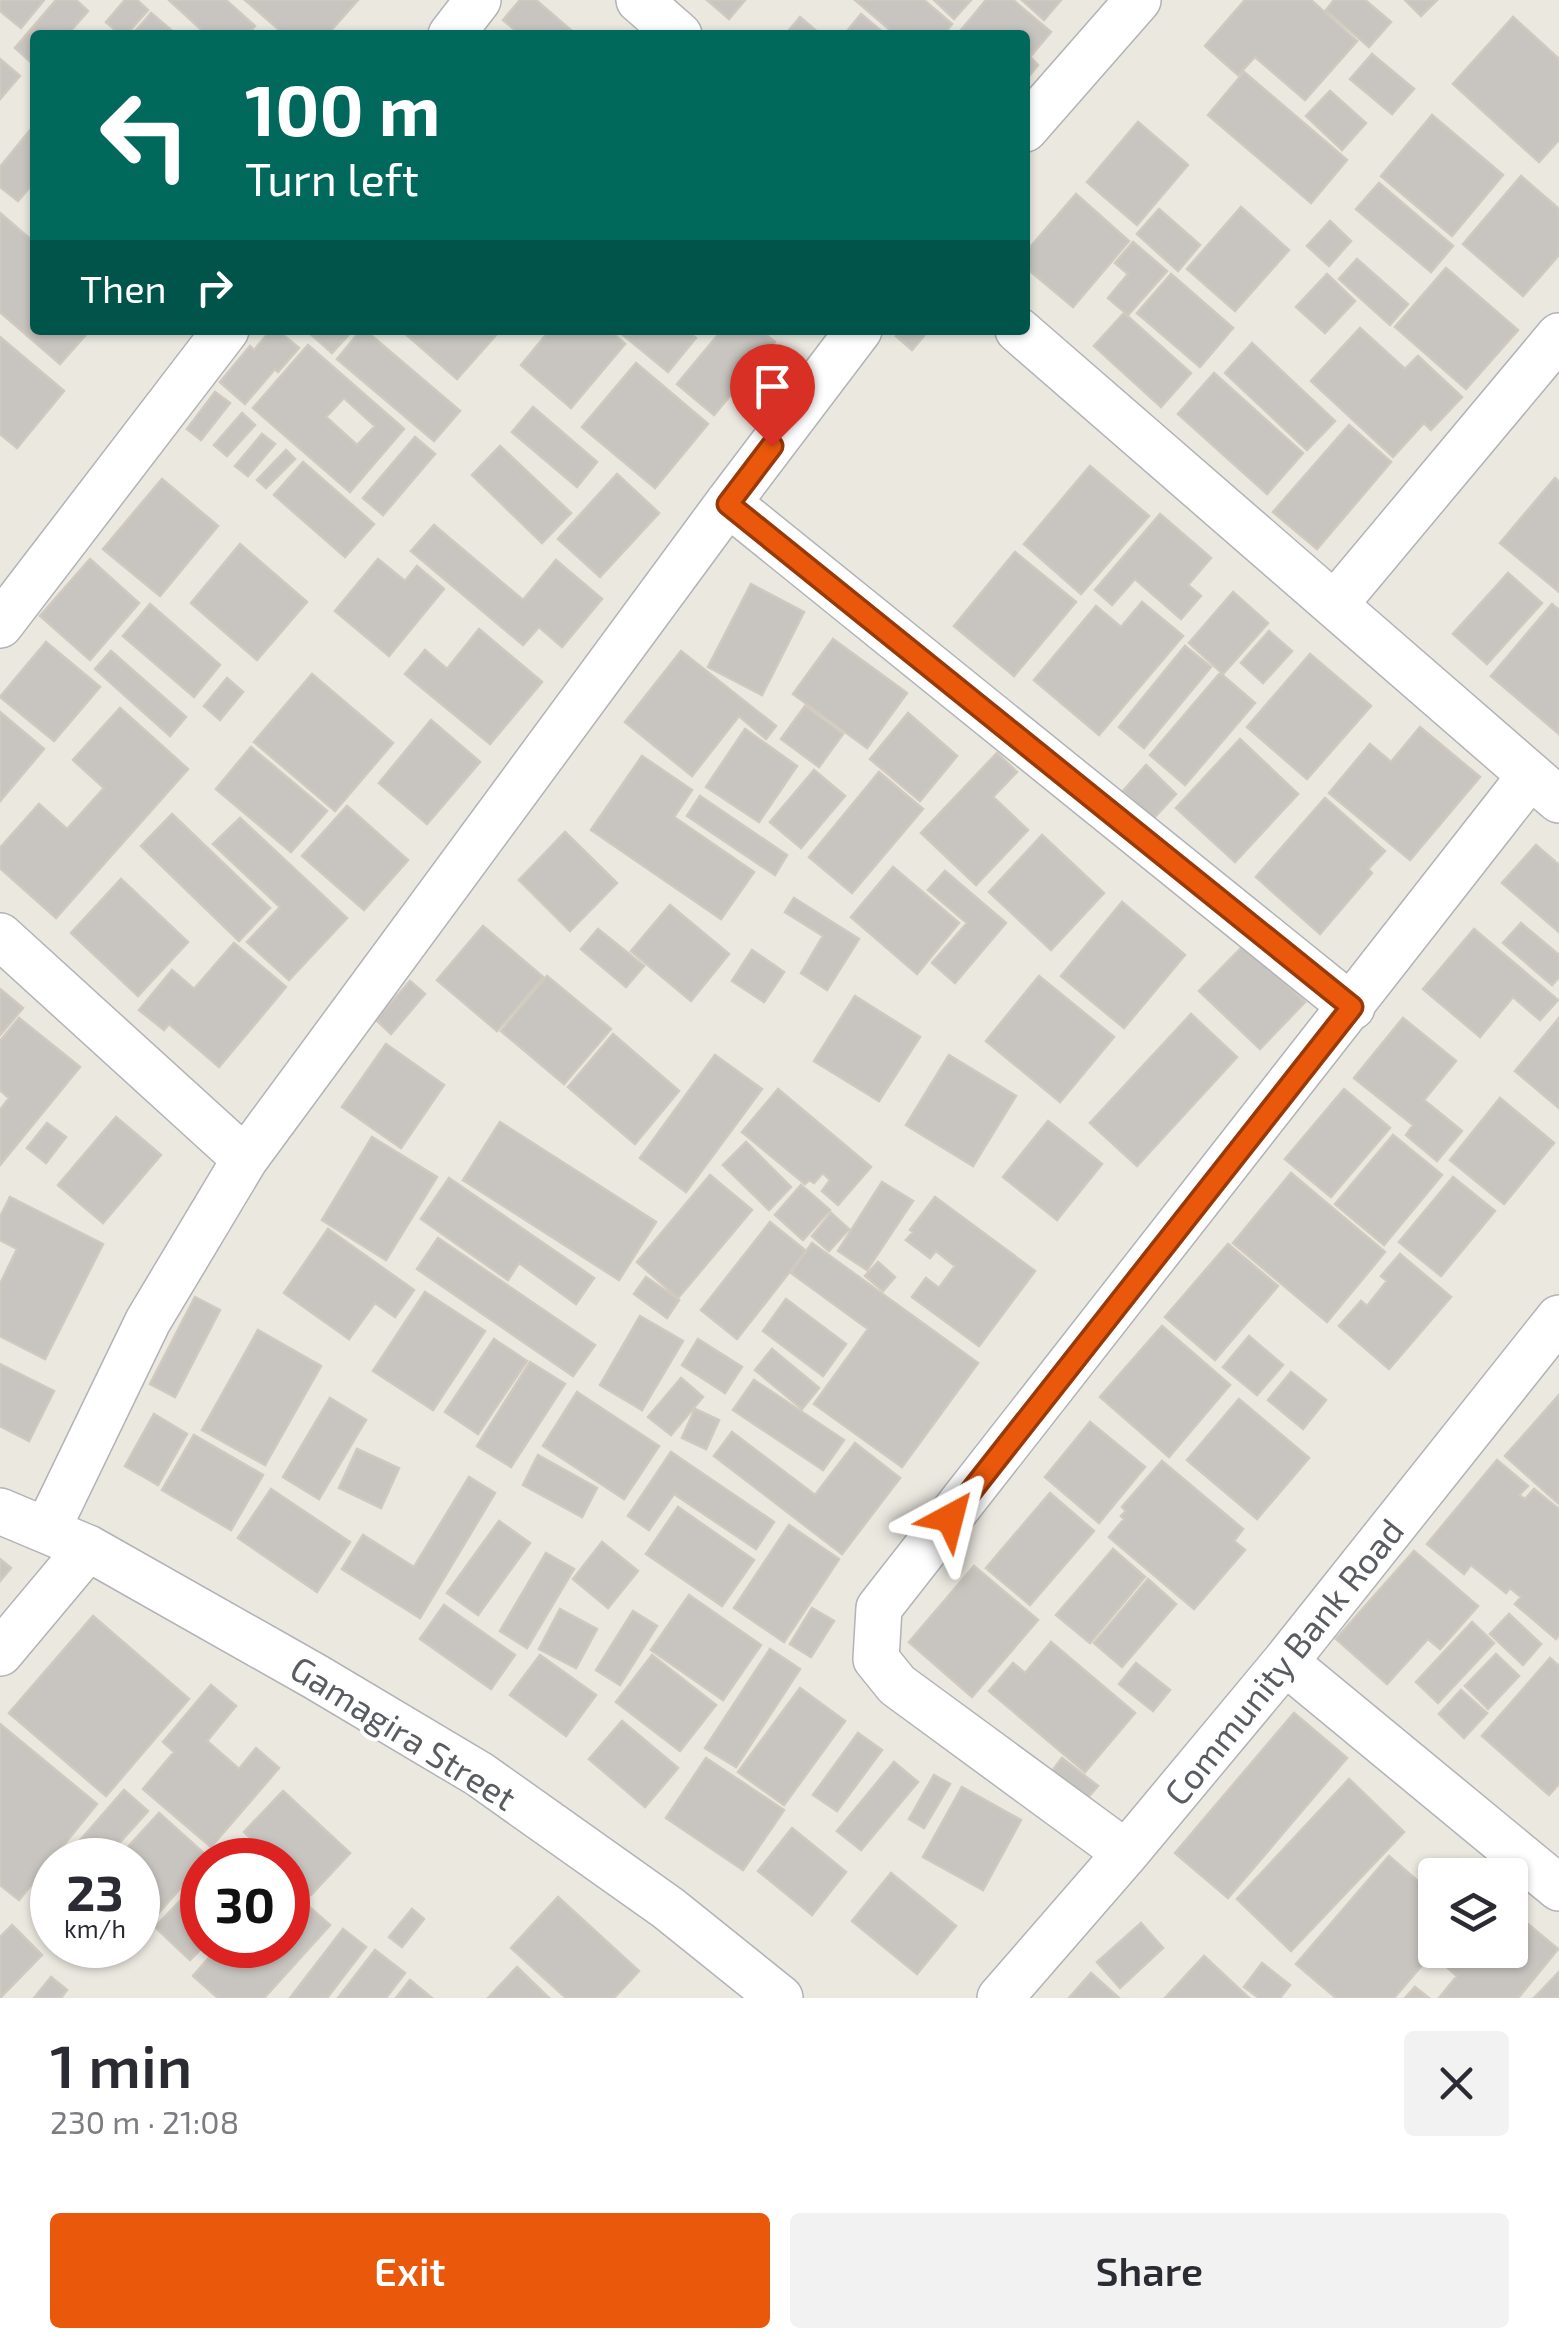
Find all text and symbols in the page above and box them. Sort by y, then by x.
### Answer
text: 100 m [245,66,440,150]
icon: left [80,70,210,200]
text: Turn left [245,151,419,205]
icon: right [187,260,242,315]
text: Then [80,265,167,311]
pin [730,344,815,447]
icon: arrive [745,359,800,414]
position arrow [898,1466,1002,1570]
street label: Community Bank Road [1155,1509,1411,1813]
street label: Gamagira Street [284,1646,524,1818]
speed limit sign: 30 [180,1838,310,1968]
map controls [1418,1858,1528,1968]
button: layers [1418,1858,1528,1968]
text: 23 [66,1861,124,1921]
text: km/h [64,1913,126,1943]
text: 1 min [50,2028,192,2100]
button: close [1404,2031,1509,2136]
text: 230 m · 21:08 [50,2102,239,2140]
button: Exit [50,2213,770,2328]
button: Share [790,2213,1509,2328]

